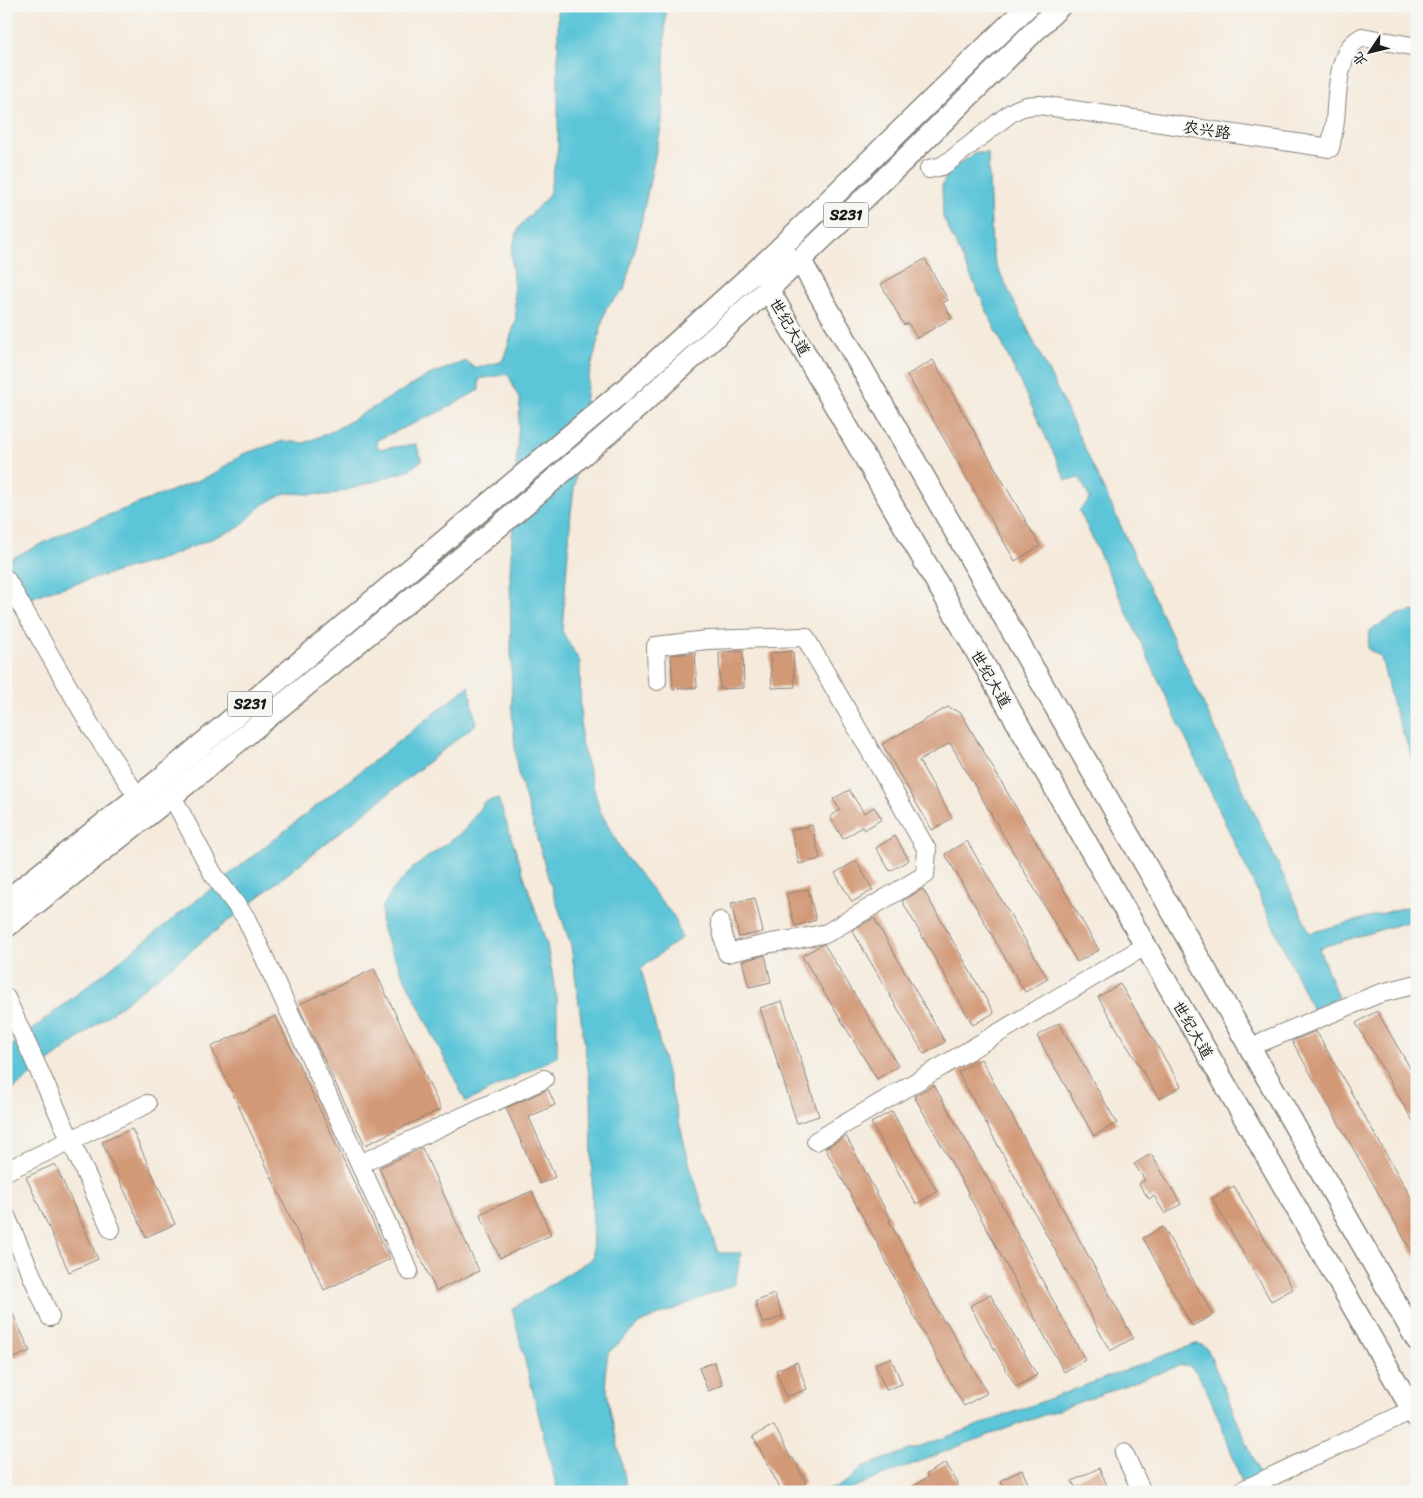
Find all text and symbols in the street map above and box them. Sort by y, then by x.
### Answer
north arrow [1346,28,1396,78]
text: 北 [1346,46,1374,72]
street label: 农兴路 [1181,112,1233,148]
road number: S231 [824,202,868,228]
street label: 世纪大道 [761,292,819,362]
street label: 世纪大道 [962,644,1020,714]
road number: S231 [228,692,272,716]
street label: 世纪大道 [1164,995,1222,1065]

